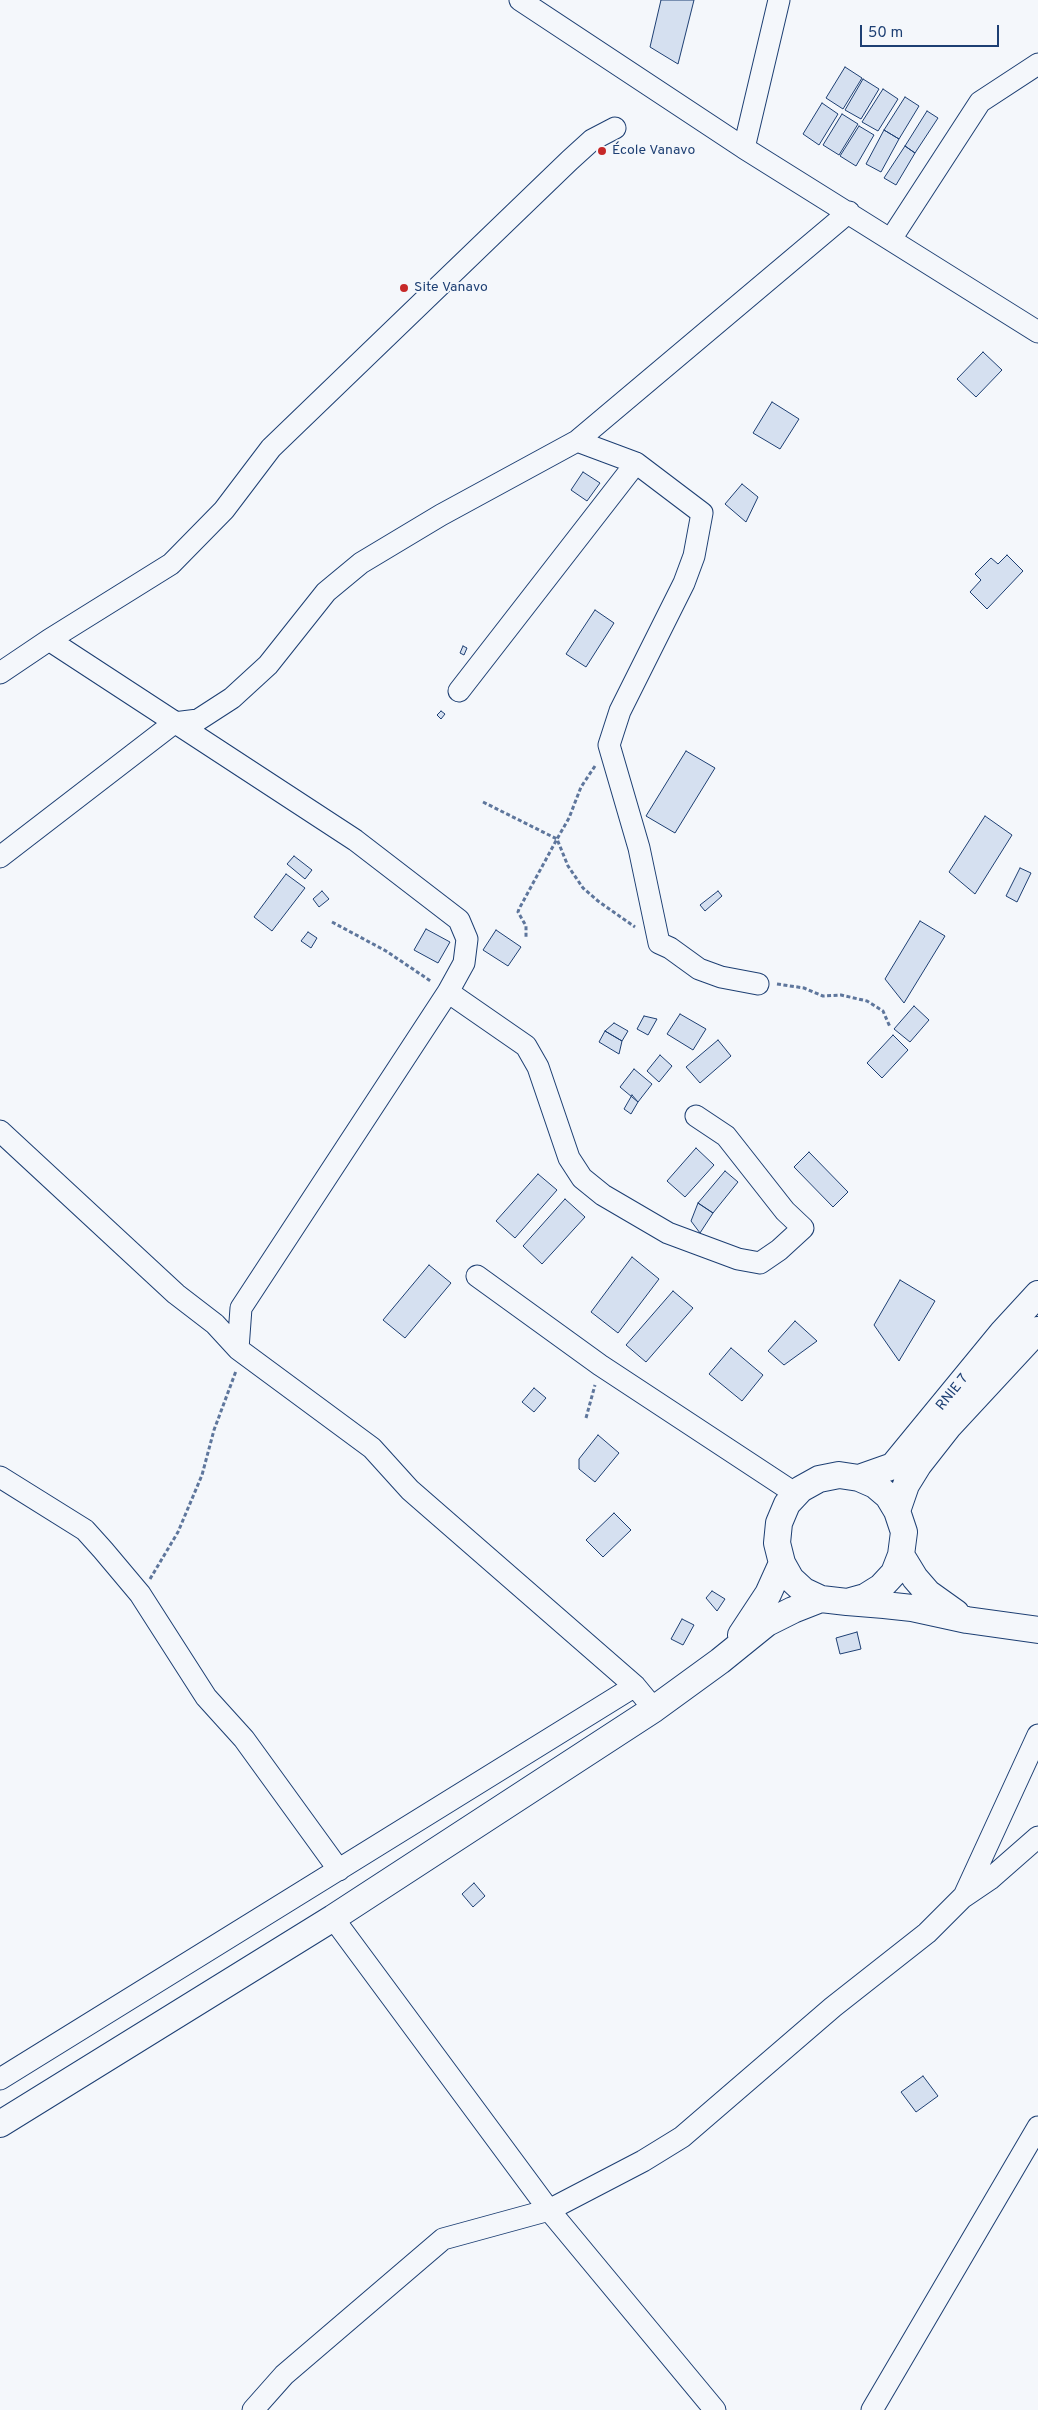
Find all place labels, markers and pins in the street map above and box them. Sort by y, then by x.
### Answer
place label: École Vanavo [612,143,695,159]
marker: École Vanavo [596,145,608,157]
place label: Site Vanavo [414,280,488,296]
marker: Site Vanavo [398,282,410,294]

